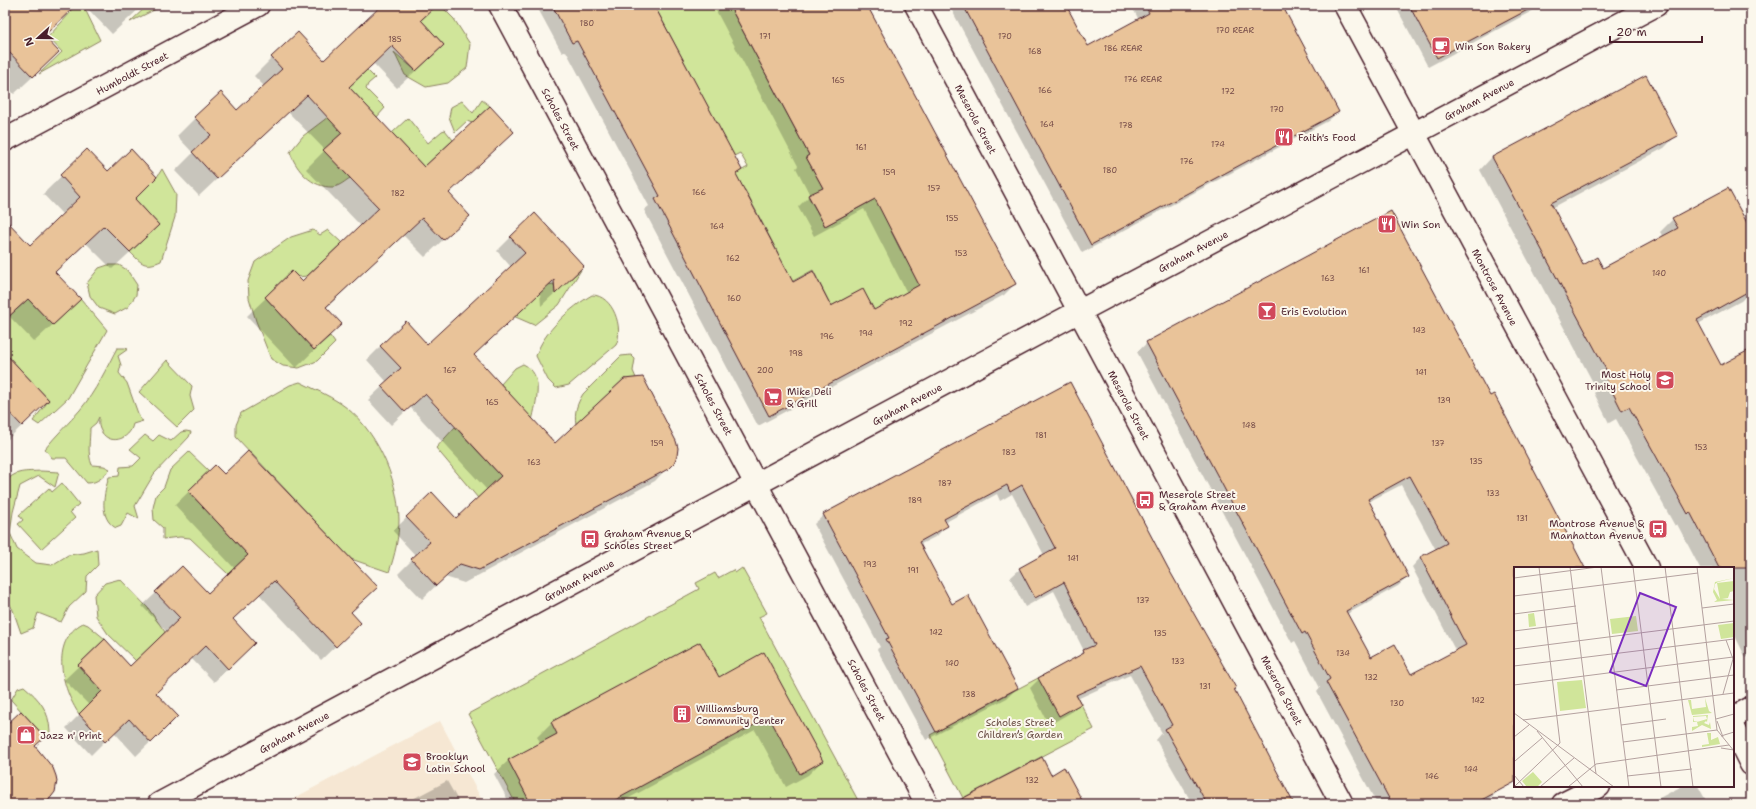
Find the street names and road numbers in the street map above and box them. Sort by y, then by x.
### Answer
street label: Humboldt Street [94,49,171,98]
street label: Graham Avenue [1442,75,1517,123]
street label: Meserole Street [952,82,999,156]
street label: Scholes Street [539,86,582,153]
street label: Graham Avenue [1156,227,1231,275]
street label: Montrose Avenue [1469,247,1520,328]
street label: Meserole Street [1105,368,1152,442]
street label: Scholes Street [692,371,735,438]
street label: Graham Avenue [870,380,945,428]
street label: Graham Avenue [542,556,617,604]
street label: Meserole Street [1258,653,1305,727]
street label: Scholes Street [845,657,888,724]
street label: Graham Avenue [257,708,332,756]

